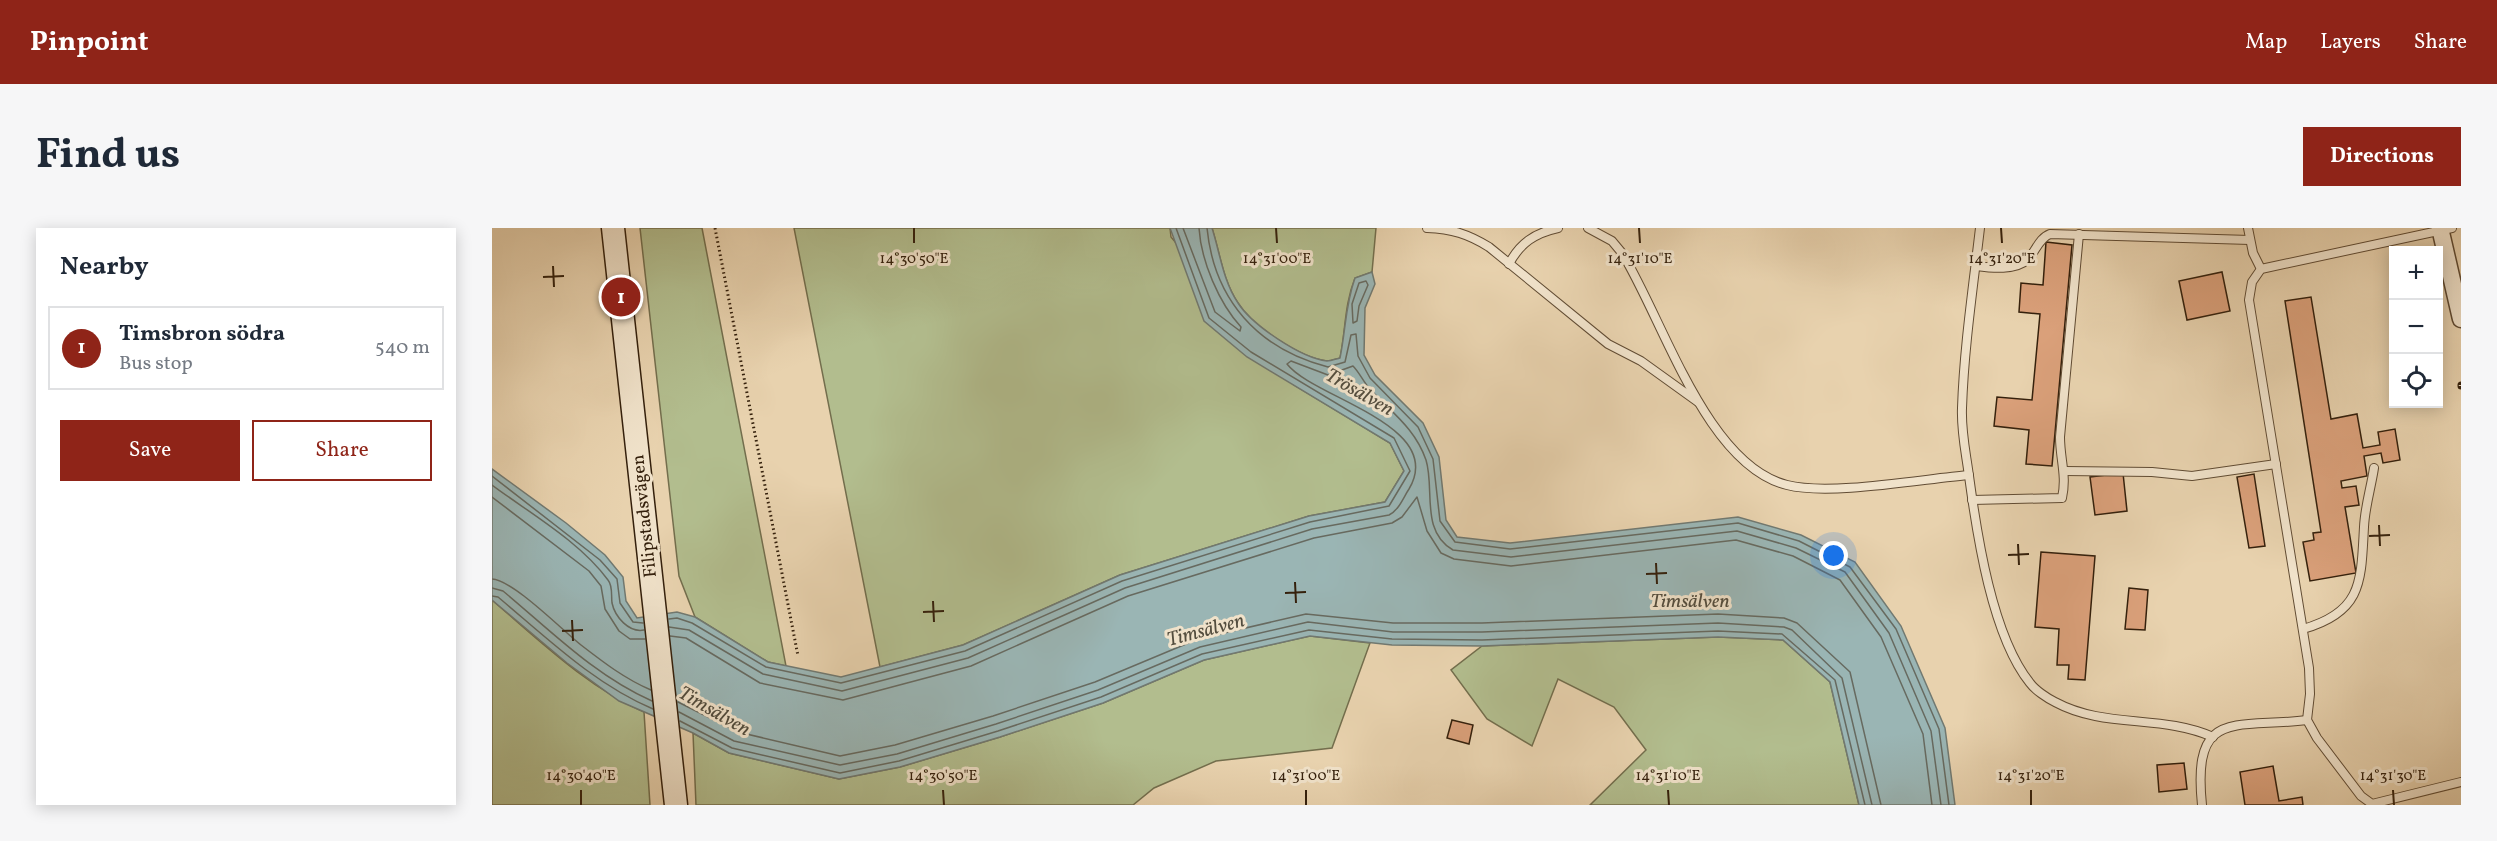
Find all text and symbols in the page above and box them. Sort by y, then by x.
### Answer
text: Pinpoint [30,23,148,62]
text: Map [2245,28,2287,57]
text: Layers [2320,28,2381,57]
text: Share [2414,28,2467,57]
text: Find us [36,127,180,186]
button: Directions [2303,127,2461,186]
map controls [2389,246,2443,408]
button: + [2389,246,2443,300]
text: Nearby [60,249,149,285]
text: 14°30'50"E [880,249,948,270]
text: 14°31'00"E [1243,249,1311,270]
text: 14°31'10"E [1607,249,1673,270]
text: 14°31'20"E [1968,249,2036,270]
pin: 1 [602,274,640,320]
button: − [2389,300,2443,354]
text: Timsbron södra [119,319,285,350]
text: 1 [77,334,86,362]
text: 540 m [375,334,430,362]
text: Bus stop [119,350,193,378]
button: locate [2389,354,2443,408]
water label: Trösälven [1320,362,1398,424]
button: Save [60,420,240,481]
button: Share [252,420,432,481]
street label: Filipstadsvägen [626,453,664,579]
your location [1819,541,1848,570]
water label: Timsälven [1650,588,1730,616]
water label: Timsälven [1164,607,1248,655]
water label: Timsälven [673,680,755,744]
text: 14°30'40"E [546,766,616,787]
text: 14°30'50"E [909,766,977,787]
text: 14°31'00"E [1272,766,1340,787]
text: 14°31'10"E [1635,766,1701,787]
text: 14°31'20"E [1997,766,2065,787]
text: 14°31'30"E [2360,766,2426,787]

